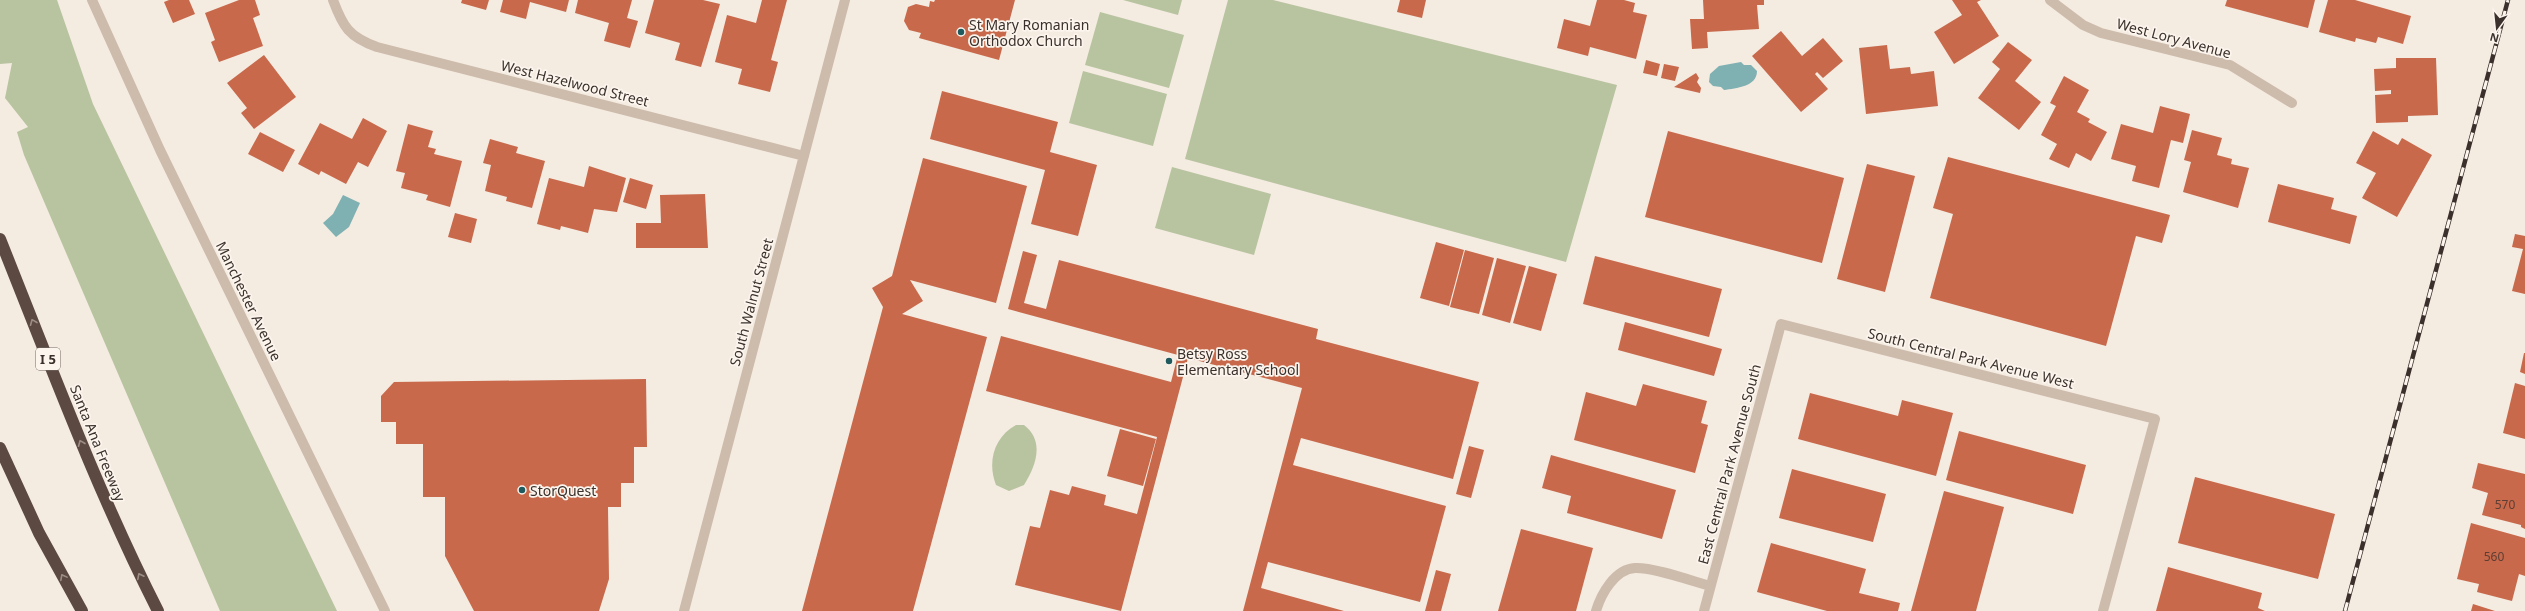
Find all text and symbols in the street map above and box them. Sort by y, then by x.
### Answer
north arrow [2477,8,2517,48]
street label: West Lory Avenue [2115,14,2233,62]
place label: St Mary Romanian Orthodox Church [969,15,1089,50]
marker: St Mary Romanian Orthodox Church [956,27,966,37]
text: N [2488,30,2501,47]
street label: West Hazelwood Street [499,55,651,111]
street label: South Walnut Street [725,236,777,368]
street label: Manchester Avenue [212,238,286,364]
one-way arrow [30,319,38,326]
street label: South Central Park Avenue West [1866,323,2076,393]
place label: Betsy Ross Elementary School [1177,344,1299,379]
road number: I 5 [36,348,60,370]
marker: Betsy Ross Elementary School [1164,356,1174,366]
street label: East Central Park Avenue South [1693,362,1765,566]
street label: Santa Ana Freeway [66,382,130,505]
one-way arrow [78,439,86,446]
place label: StorQuest [530,481,596,500]
marker: StorQuest [517,485,527,495]
house number: 570 [2495,496,2515,513]
house number: 560 [2484,548,2504,565]
one-way arrow [137,573,145,580]
one-way arrow [60,574,67,582]

